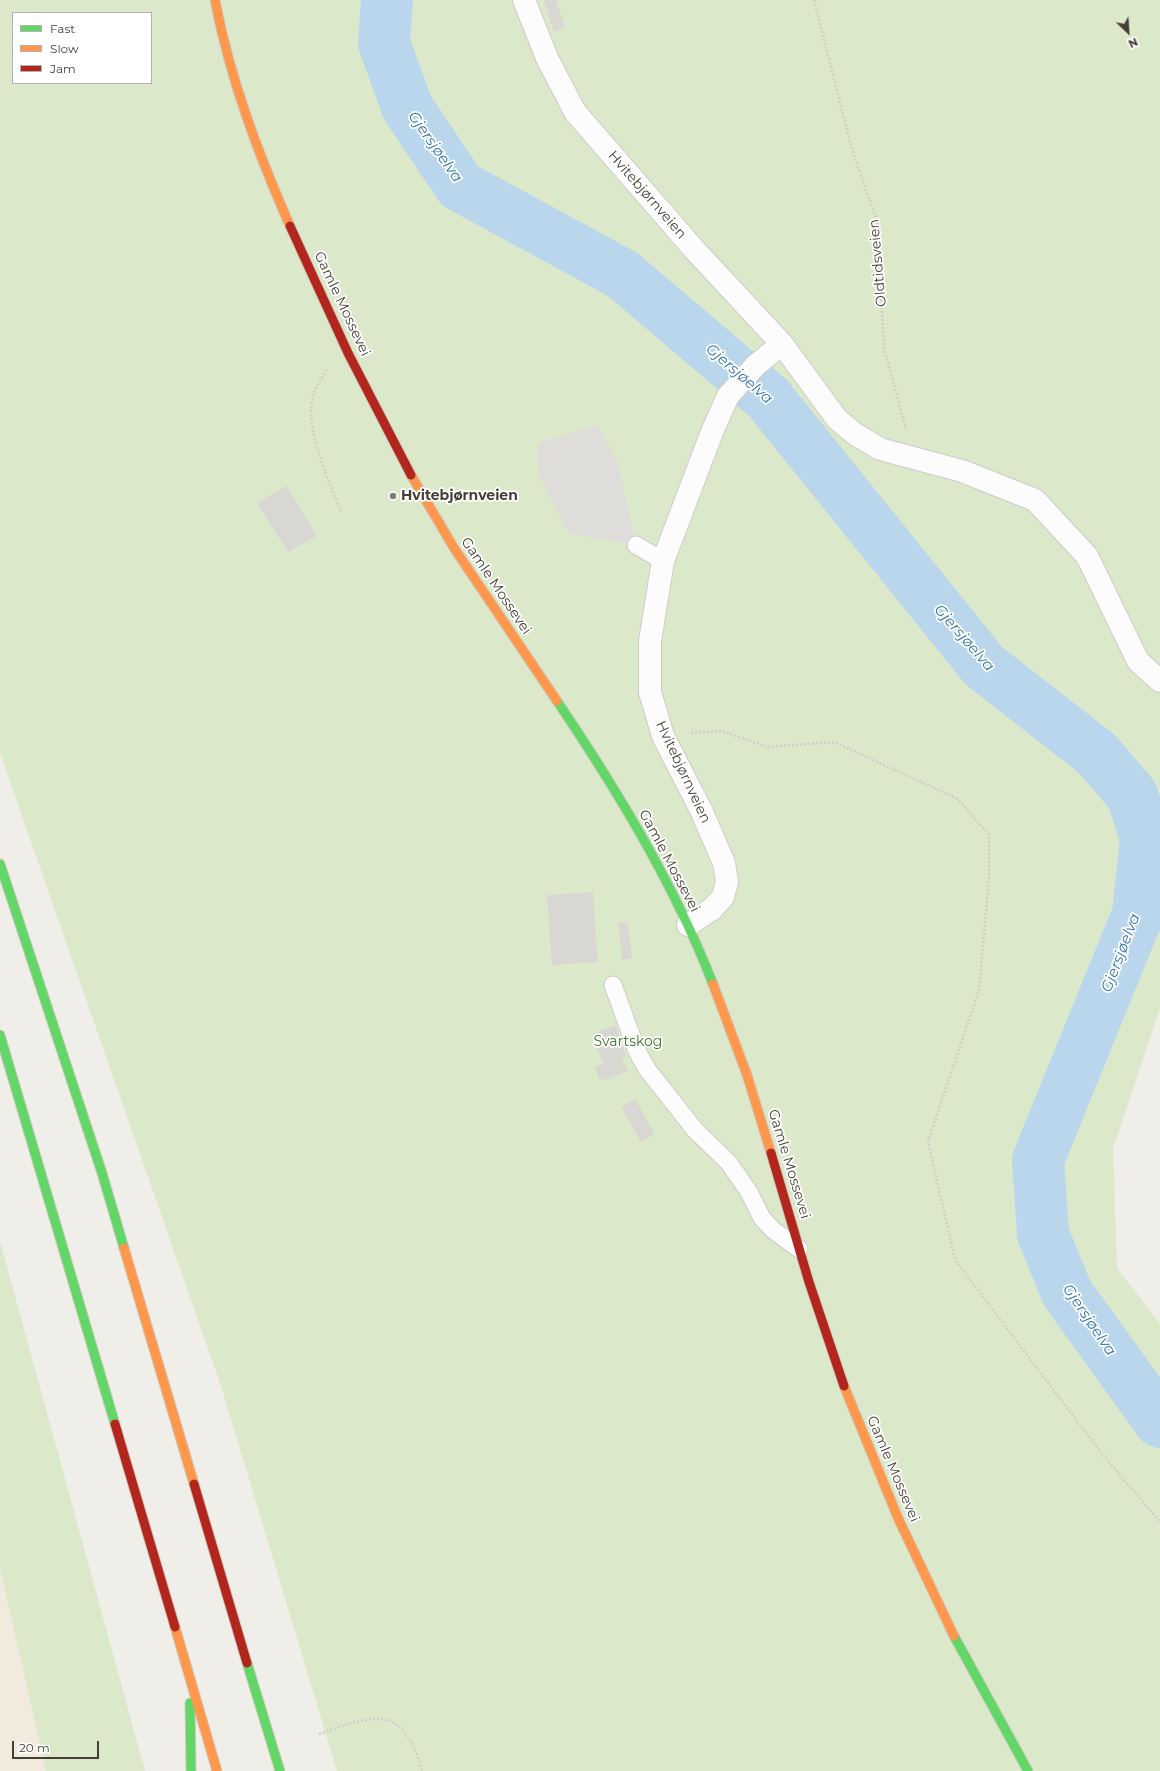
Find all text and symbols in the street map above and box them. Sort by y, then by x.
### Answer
legend [12,12,152,84]
north arrow [1108,12,1148,52]
text: Fast [50,21,75,36]
text: N [1126,35,1140,51]
text: Slow [50,41,79,56]
text: Jam [50,61,76,76]
water label: Gjersjøelva [404,108,466,186]
street label: Hvitebjørnveien [604,148,690,242]
street label: Oldtidsveien [866,218,890,308]
street label: Gamle Mossevei [310,249,374,359]
water label: Gjersjøelva [702,340,776,408]
place label: Hvitebjørnveien [401,488,518,504]
marker: Hvitebjørnveien [388,491,398,501]
street label: Gamle Mossevei [457,534,535,638]
water label: Gjersjøelva [930,601,998,675]
street label: Hvitebjørnveien [652,718,714,826]
street label: Gamle Mossevei [635,807,703,915]
water label: Gjersjøelva [1098,911,1144,995]
park label: Svartskog [594,1034,662,1050]
street label: Gamle Mossevei [764,1107,814,1221]
water label: Gjersjøelva [1058,1281,1120,1359]
street label: Gamle Mossevei [863,1413,923,1525]
scale bar [14,1733,101,1759]
text: 20 m [19,1740,50,1755]

